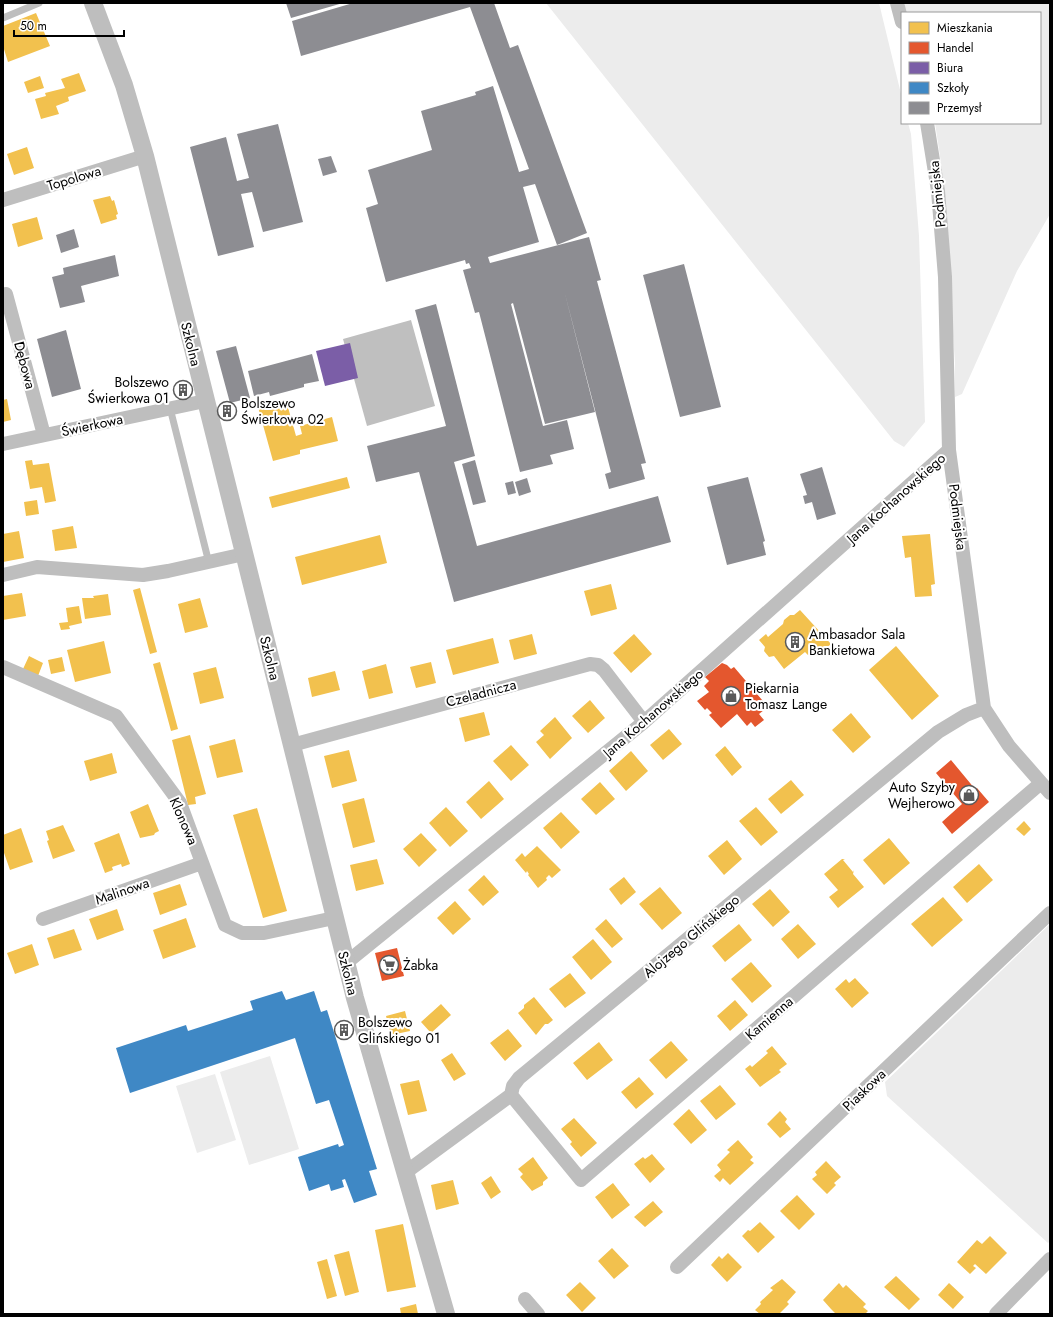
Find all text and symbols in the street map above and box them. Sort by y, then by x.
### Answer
scale bar [14,12,124,38]
legend [901,12,1041,124]
text: 50 m [20,17,47,35]
text: Mieszkania [937,19,993,37]
text: Handel [937,39,973,57]
text: Biura [937,59,963,77]
text: Szkoły [937,79,970,97]
text: Przemysł [937,99,983,117]
street label: Topolowa [45,160,103,196]
street label: Podmiejska [924,160,950,228]
street label: Szkolna [176,320,206,368]
street label: Dębowa [9,339,41,391]
place label: Bolszewo Świerkowa 01 [88,372,169,408]
building icon: Bolszewo Świerkowa 01 [172,379,194,401]
place label: Bolszewo Świerkowa 02 [241,393,324,429]
building icon: Bolszewo Świerkowa 02 [216,400,238,422]
street label: Świerkowa [59,409,125,441]
street label: Jana Kochanowskiego [841,448,950,549]
street label: Podmiejska [944,483,972,551]
place label: Ambasador Sala Bankietowa [809,624,905,660]
building icon: Ambasador Sala Bankietowa [784,631,806,653]
street label: Szkolna [255,634,285,682]
street label: Jana Kochanowskiego [597,664,708,763]
street label: Czeladnicza [444,674,518,712]
place label: Piekarnia Tomasz Lange [745,678,827,714]
shop icon: Piekarnia Tomasz Lange [720,685,742,707]
place label: Auto Szyby Wejherowo [888,777,956,813]
shop icon: Auto Szyby Wejherowo [958,784,980,806]
street label: Klonowa [165,794,203,848]
street label: Malinowa [92,872,152,910]
street label: Alojzego Glińskiego [639,889,744,982]
street label: Szkolna [333,949,363,997]
supermarket icon: Żabka [378,954,400,976]
place label: Żabka [403,955,438,975]
street label: Kamienna [741,991,797,1045]
place label: Bolszewo Glińskiego 01 [358,1012,440,1048]
building icon: Bolszewo Glińskiego 01 [333,1019,355,1041]
street label: Piaskowa [838,1064,890,1116]

